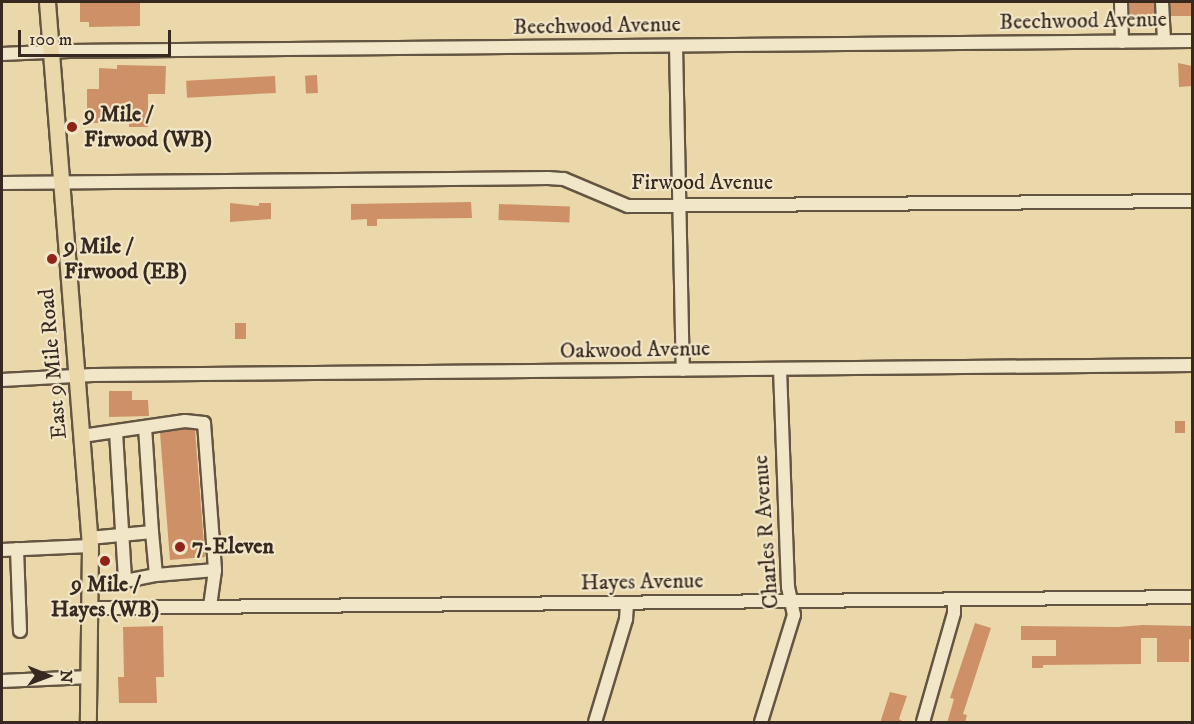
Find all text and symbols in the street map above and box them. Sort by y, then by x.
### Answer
street label: Beechwood Avenue [999,6,1167,36]
street label: Beechwood Avenue [513,11,681,41]
scale bar [21,18,174,56]
text: 100 m [29,29,72,51]
place label: 9 Mile / Firwood (WB) [84,101,212,152]
marker: 9 Mile / Firwood (WB) [65,120,79,134]
street label: Firwood Avenue [631,170,773,196]
place label: 9 Mile / Firwood (EB) [64,233,187,284]
marker: 9 Mile / Firwood (EB) [45,252,59,266]
street label: East 9 Mile Road [33,287,73,441]
street label: Oakwood Avenue [560,335,710,365]
street label: Charles R Avenue [747,454,785,610]
place label: 7-Eleven [192,534,274,560]
marker: 7-Eleven [173,540,187,554]
marker: 9 Mile / Hayes (WB) [98,554,112,568]
street label: Hayes Avenue [580,568,704,596]
place label: 9 Mile / Hayes (WB) [51,571,159,622]
north arrow [18,646,78,706]
text: N [56,670,76,683]

